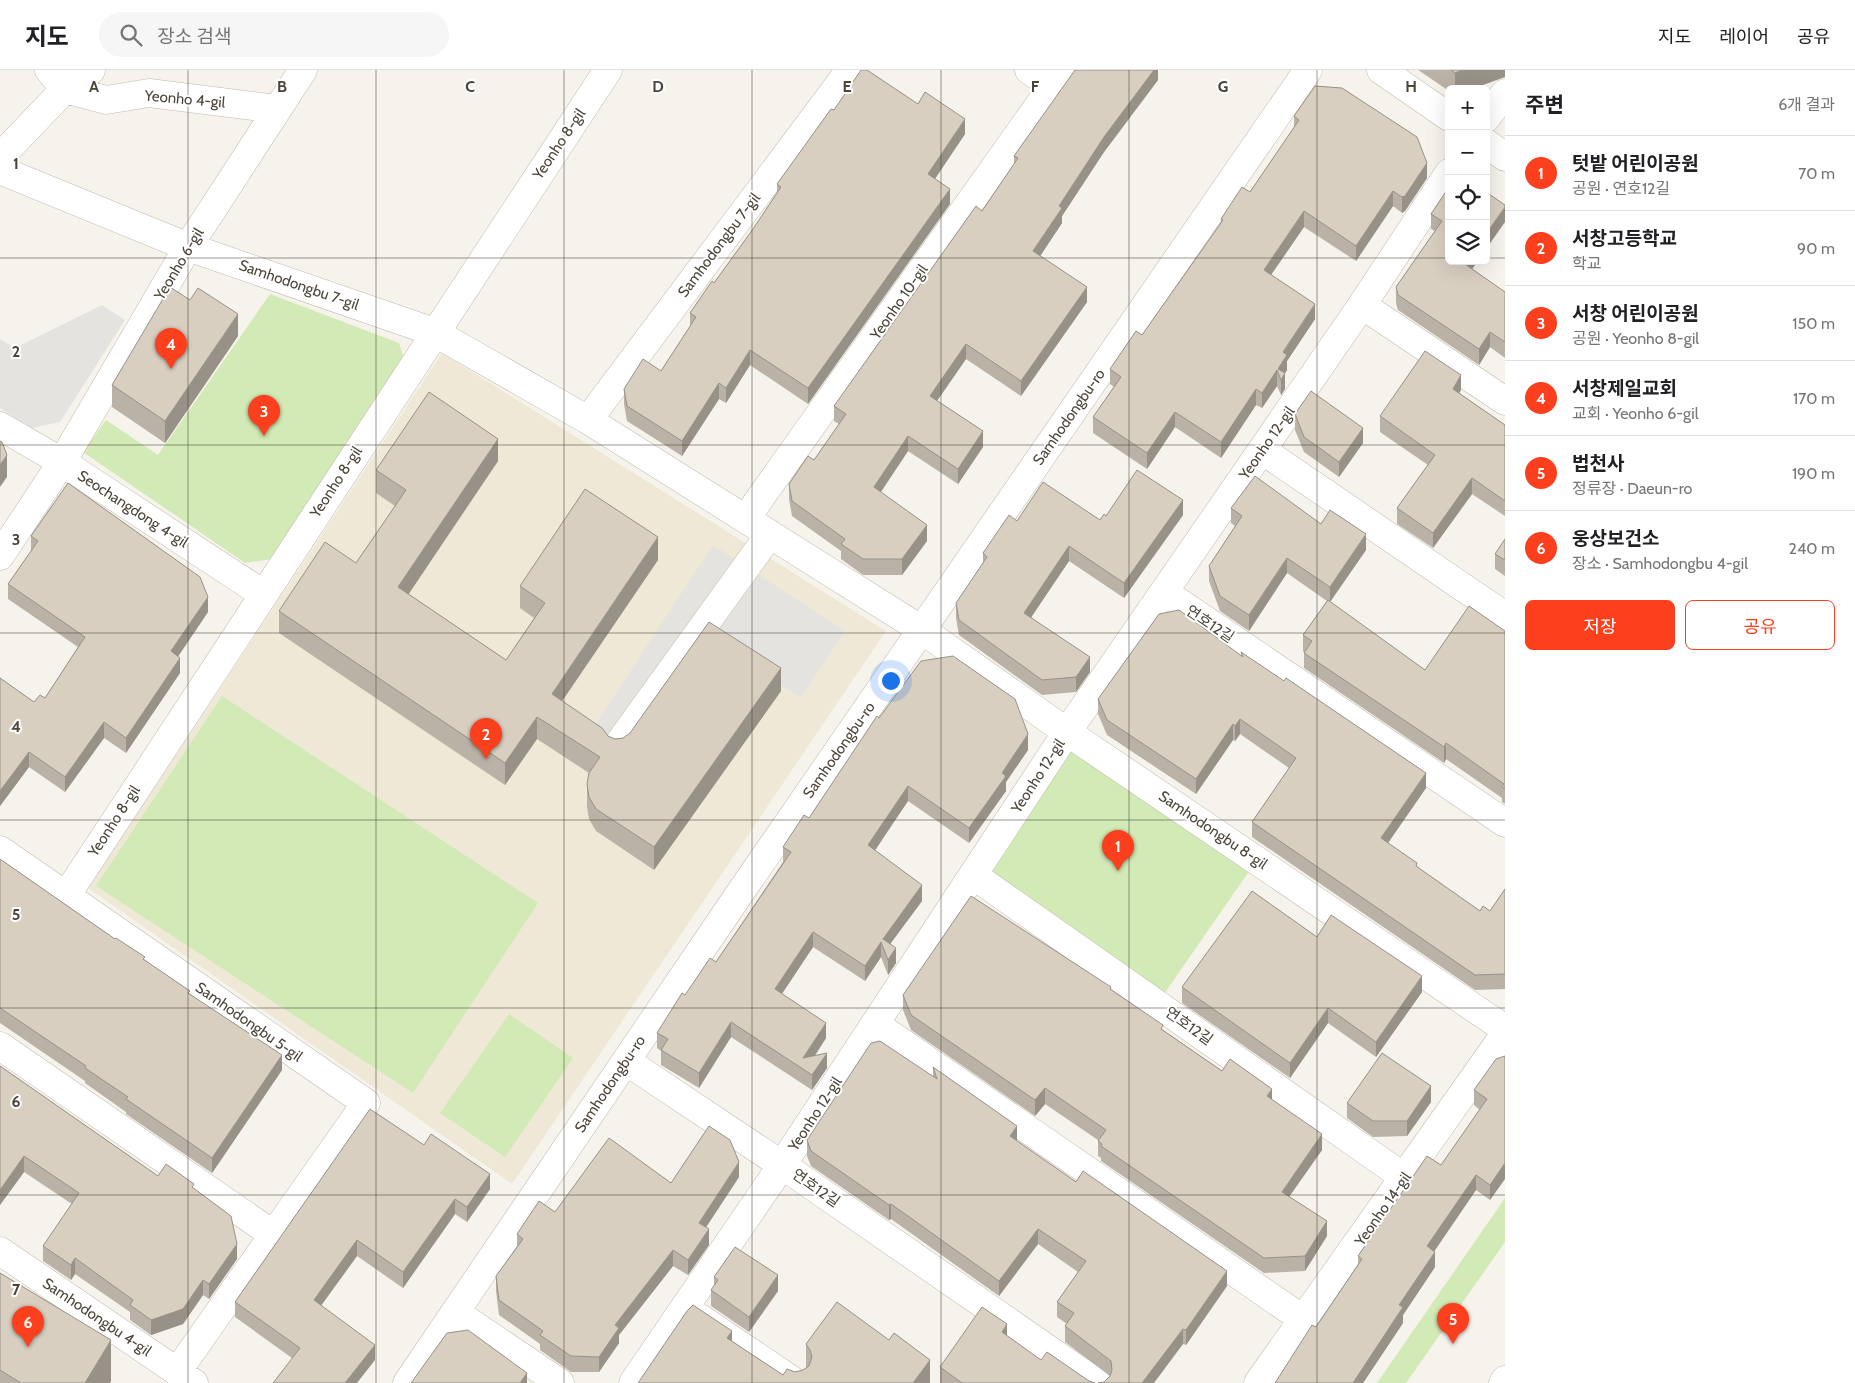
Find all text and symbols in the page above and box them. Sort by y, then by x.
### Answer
search box [99,12,449,57]
icon: search [117,21,145,49]
text: 지도 [25,22,69,51]
text: 장소 검색 [157,25,231,48]
text: 지도 [1658,26,1691,48]
text: 레이어 [1719,26,1769,48]
text: 공유 [1797,26,1830,48]
text: A [89,77,99,96]
text: B [277,77,287,96]
text: C [465,77,475,96]
text: D [652,77,664,96]
text: E [842,77,852,96]
text: F [1031,77,1040,96]
text: G [1218,77,1228,96]
text: H [1405,77,1417,96]
map controls [1445,85,1490,265]
button: + [1445,85,1490,130]
street label: Yeonho 4-gil [143,86,226,112]
text: 주변 [1525,92,1564,117]
text: 6개 결과 [1778,95,1835,114]
street label: Yeonho 8-gil [528,105,589,184]
button: − [1445,130,1490,175]
text: 텃밭 어린이공원 [1572,152,1699,175]
text: 1 [13,154,19,173]
text: 1 [1538,164,1544,183]
text: 70 m [1798,164,1835,183]
button: locate [1445,175,1490,220]
text: 공원 · 연호12길 [1572,179,1670,198]
street label: Samhodongbu 7-gil [674,189,764,301]
button: layers [1445,220,1490,265]
street label: Yeonho 6-gil [150,224,208,304]
text: 서창고등학교 [1572,227,1677,250]
text: 2 [1537,239,1545,258]
text: 90 m [1797,239,1835,258]
text: 학교 [1572,254,1601,273]
street label: Samhodongbu 7-gil [237,256,362,314]
street label: Yeonho 10-gil [866,261,932,344]
text: 서창 어린이공원 [1572,302,1699,325]
text: 3 [1537,314,1545,333]
text: 150 m [1792,314,1835,333]
pin: 4 [155,328,187,369]
text: 공원 · Yeonho 8-gil [1572,329,1699,348]
text: 2 [12,342,20,361]
street label: Samhodongbu-ro [1029,365,1109,469]
text: 서창제일교회 [1572,377,1677,400]
text: 4 [1536,389,1546,408]
text: 170 m [1793,389,1835,408]
pin: 3 [248,395,280,436]
street label: Yeonho 12-gil [1235,403,1299,484]
text: 교회 · Yeonho 6-gil [1572,404,1698,423]
street label: Yeonho 8-gil [306,443,366,522]
text: 법천사 [1572,452,1624,475]
text: 5 [1537,464,1545,483]
text: 190 m [1792,464,1835,483]
street label: Seochangdong 4-gil [74,467,192,552]
text: 정류장 · Daeun-ro [1572,479,1692,498]
text: 웅상보건소 [1572,527,1659,550]
text: 3 [12,530,20,549]
text: 6 [1537,539,1546,558]
text: 240 m [1789,539,1835,558]
text: 장소 · Samhodongbu 4-gil [1572,554,1748,573]
button: 저장 [1525,600,1675,650]
button: 공유 [1685,600,1835,650]
street label: 연호12길 [1183,601,1237,647]
your location [878,668,904,694]
street label: Samhodongbu-ro [799,698,879,802]
text: 4 [11,717,21,736]
pin: 2 [470,718,502,759]
street label: Yeonho 12-gil [1007,735,1069,817]
street label: Yeonho 8-gil [84,782,144,861]
street label: Samhodongbu 8-gil [1155,787,1271,873]
pin: 1 [1102,830,1134,871]
text: 5 [12,905,20,924]
street label: Samhodongbu 5-gil [192,978,306,1066]
street label: 연호12길 [1162,1003,1216,1049]
street label: Samhodongbu-ro [571,1032,649,1136]
street label: Yeonho 12-gil [784,1073,846,1155]
text: 6 [12,1092,21,1111]
street label: 연호12길 [789,1165,843,1211]
street label: Yeonho 14-gil [1350,1168,1415,1250]
street label: Samhodongbu 4-gil [39,1274,155,1360]
text: 7 [12,1280,21,1299]
pin: 5 [1437,1303,1469,1344]
pin: 6 [12,1306,44,1347]

